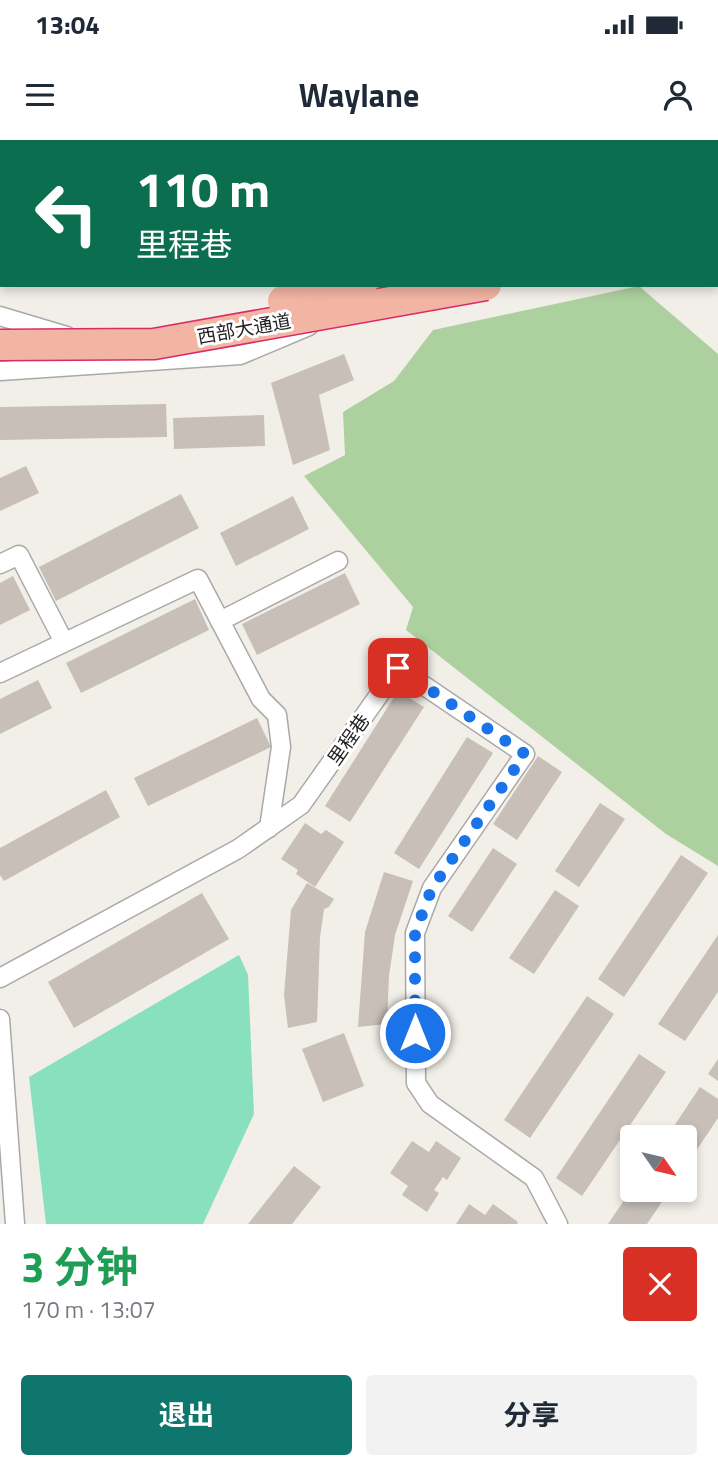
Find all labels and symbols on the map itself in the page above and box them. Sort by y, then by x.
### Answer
street label: 西部大通道 [195,305,293,351]
pin [368,638,428,698]
street label: 里程巷 [320,707,376,771]
position arrow [378,996,452,1070]
north arrow [620,1125,696,1202]

